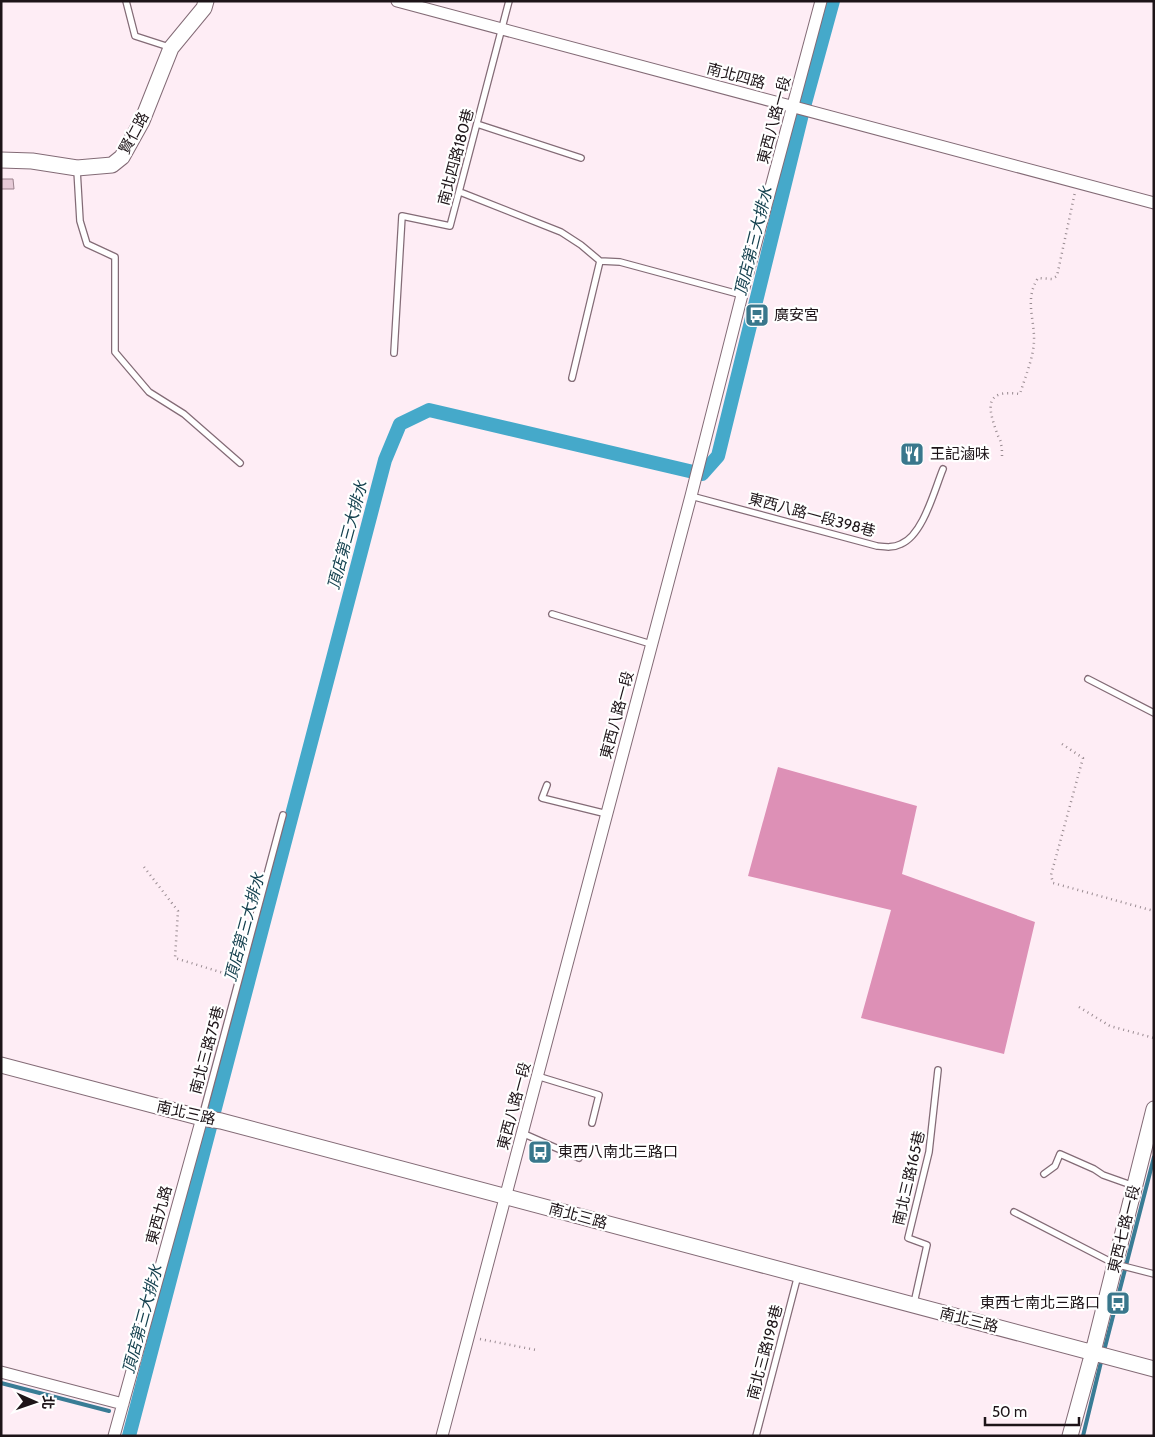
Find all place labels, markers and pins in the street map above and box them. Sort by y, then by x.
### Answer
bus stop icon: 廣安宮 [744,302,770,328]
place label: 廣安宮 [774,306,819,324]
restaurant icon: 王記滷味 [899,441,925,467]
place label: 王記滷味 [930,445,990,463]
bus stop icon: 東西八南北三路口 [527,1139,553,1165]
place label: 東西八南北三路口 [558,1143,678,1161]
bus stop icon: 東西七南北三路口 [1105,1290,1131,1316]
place label: 東西七南北三路口 [980,1294,1100,1312]

